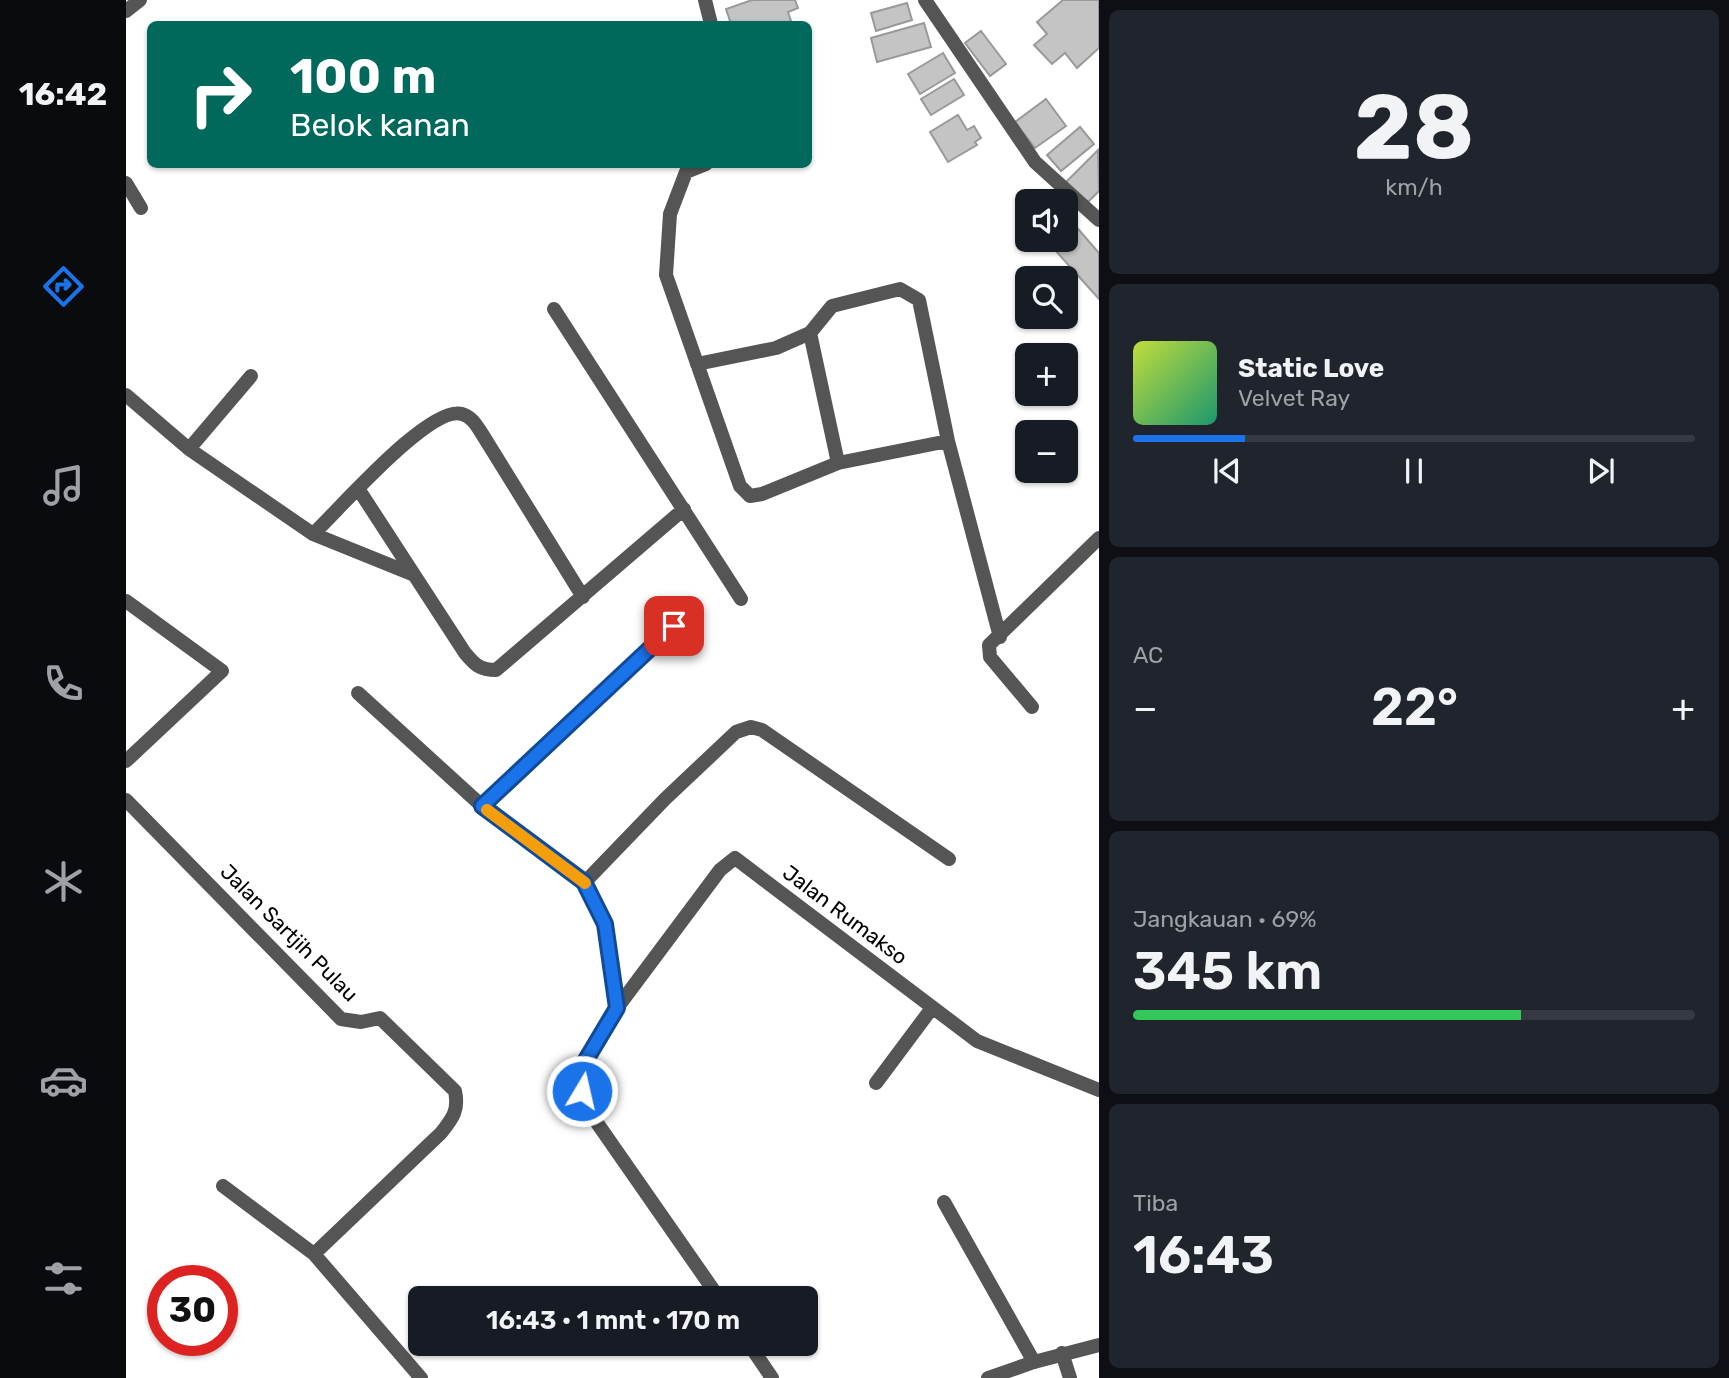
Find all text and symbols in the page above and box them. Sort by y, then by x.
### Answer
text: 100 m [290,47,436,105]
icon: right [175,49,266,140]
text: 28 [1354,73,1474,181]
text: 16:42 [19,75,107,113]
text: Belok kanan [290,106,470,144]
text: km/h [1385,173,1443,201]
map controls [1015,189,1078,483]
button: sound [1015,189,1078,252]
icon: directions [39,262,88,311]
button: search [1015,266,1078,329]
button: + [1015,343,1078,406]
text: Static Love [1238,353,1384,384]
text: Velvet Ray [1238,384,1350,412]
button: − [1015,420,1078,483]
icon: previous [1208,452,1246,490]
icon: pause [1395,452,1433,490]
icon: next [1582,452,1620,490]
icon: music [39,461,88,510]
pin [644,596,704,656]
icon: arrive [655,607,693,645]
text: AC [1133,641,1163,669]
icon: phone [39,659,88,708]
text: 22° [1371,676,1458,738]
text: − [1133,685,1158,731]
text: + [1671,685,1695,731]
icon: climate [39,857,88,906]
street label: Jalan Sartjih Pulau [215,859,363,1007]
street label: Jalan Rumakso [778,860,913,970]
text: Jangkauan · 69% [1133,905,1317,933]
text: 345 km [1133,940,1322,1002]
position arrow [545,1054,619,1128]
icon: car [39,1056,88,1105]
text: Tiba [1133,1189,1178,1217]
text: 16:43 [1133,1224,1274,1286]
icon: filters [39,1254,88,1303]
speed limit sign: 30 [147,1265,238,1356]
text: 16:43 · 1 mnt · 170 m [486,1305,740,1336]

